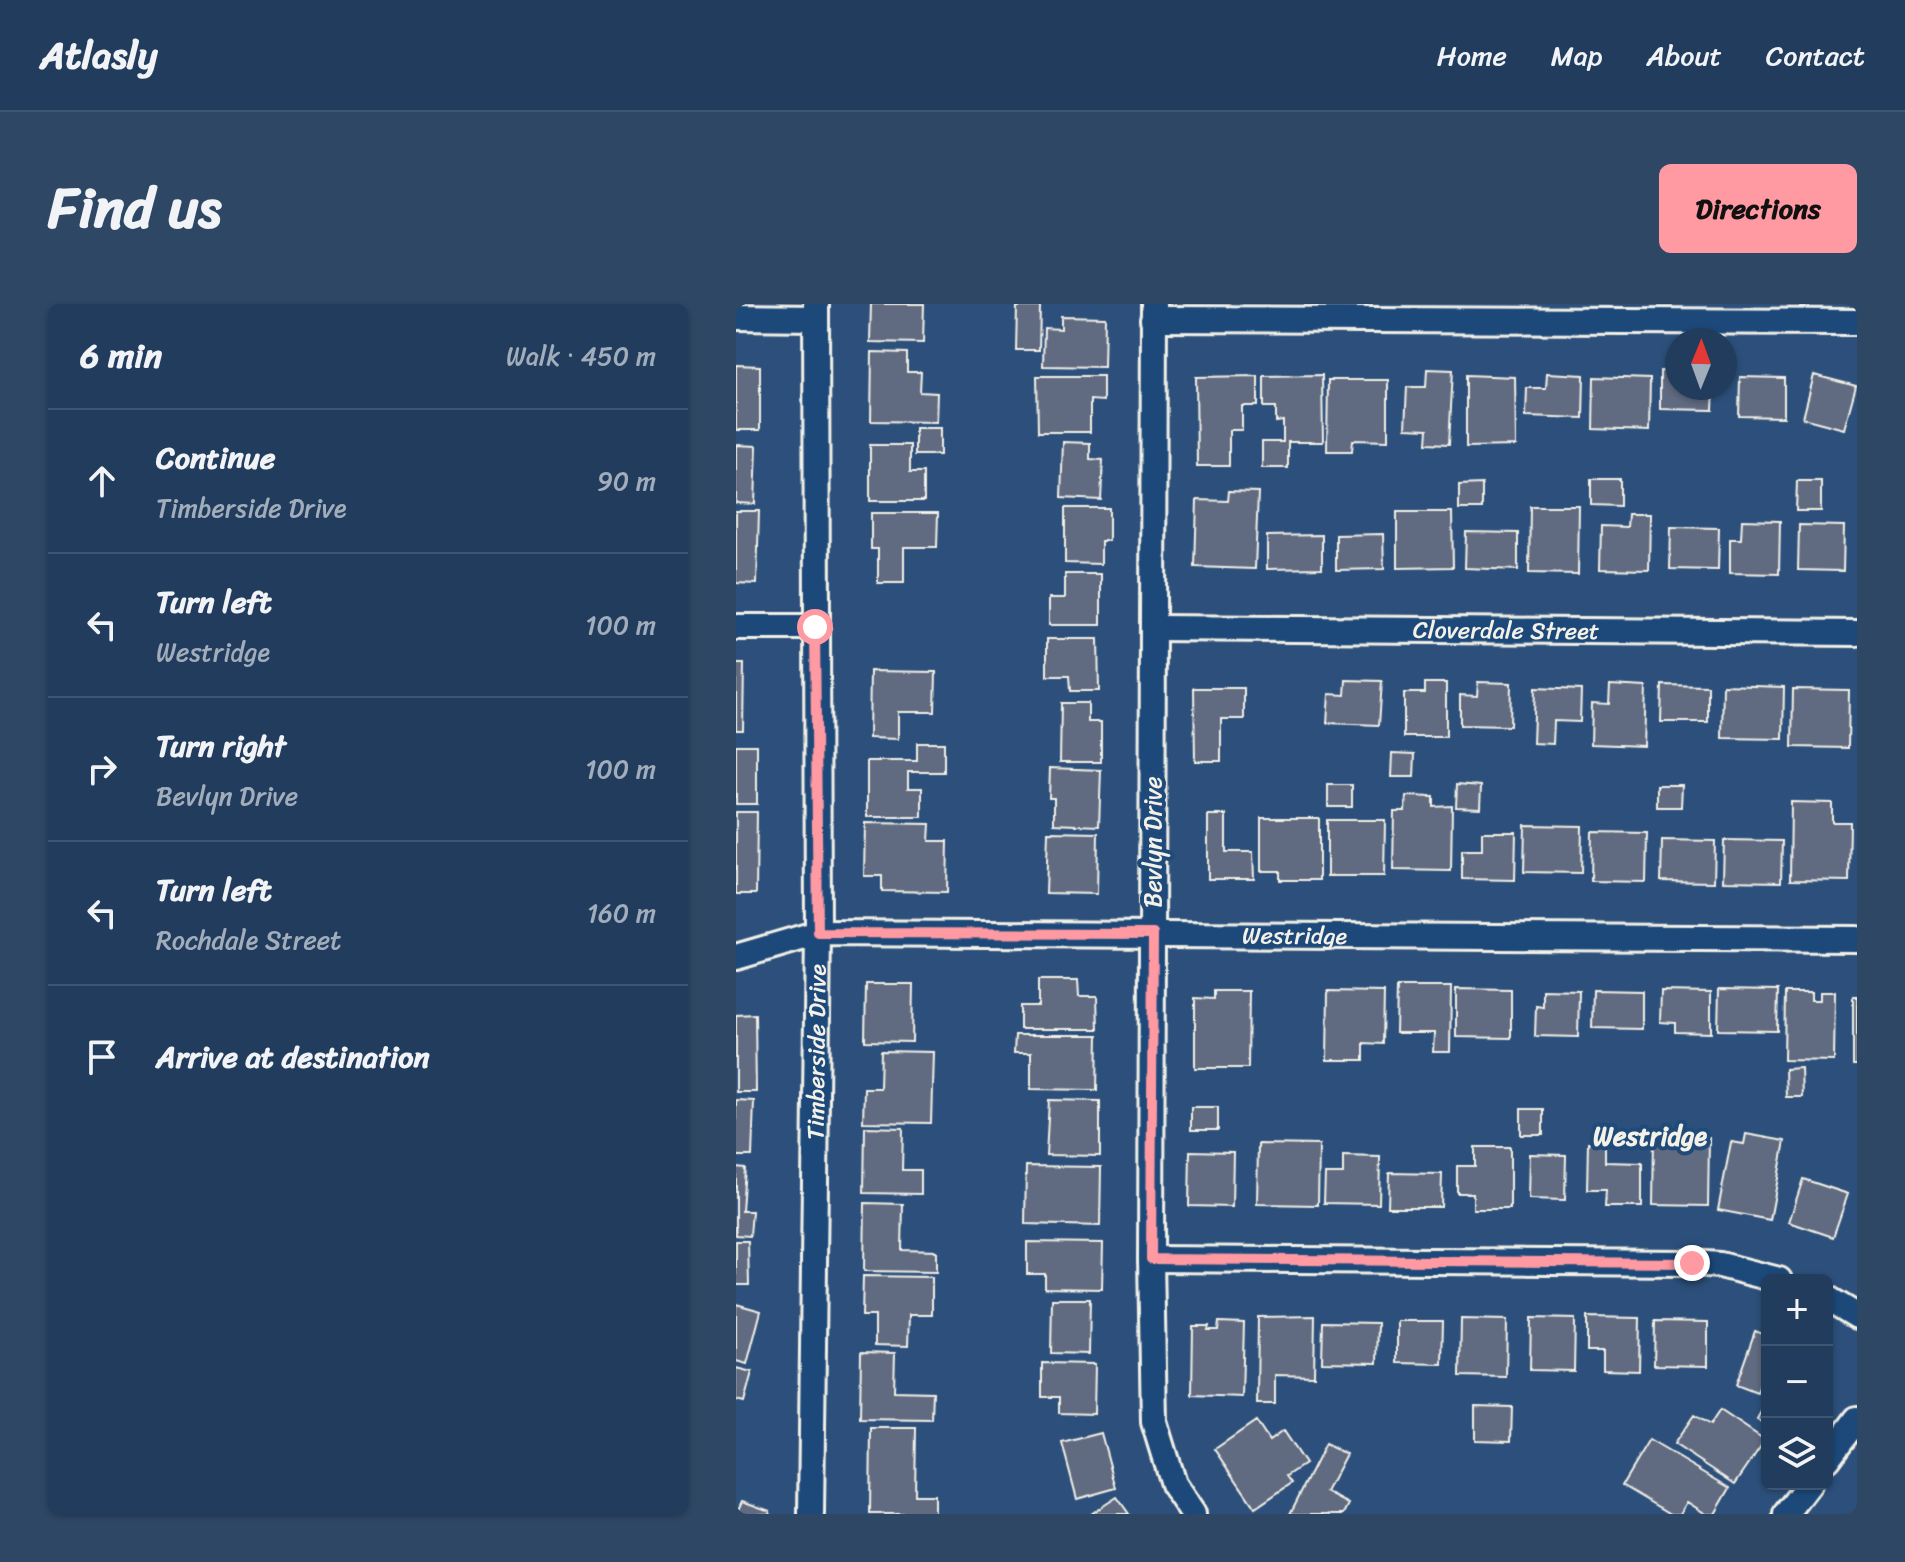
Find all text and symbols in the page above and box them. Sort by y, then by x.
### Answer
text: Atlasly [40,22,158,89]
text: Home [1437,31,1507,80]
text: Map [1551,31,1602,80]
text: About [1646,31,1722,80]
text: Contact [1766,31,1865,80]
text: Find us [48,159,221,258]
button: Directions [1659,164,1857,253]
text: 6 min [80,326,162,386]
north arrow [1665,328,1737,400]
text: Walk · 450 m [506,333,656,379]
text: Continue [156,431,275,485]
text: 90 m [597,458,656,504]
icon: ahead [80,459,124,503]
text: Timberside Drive [156,485,346,531]
text: Turn left [156,575,272,629]
text: 100 m [585,602,656,648]
icon: left [80,603,124,647]
route start [797,609,833,645]
street label: Cloverdale Street [1413,609,1599,652]
text: Westridge [156,629,270,675]
text: Turn right [156,719,286,773]
text: 100 m [585,746,656,792]
icon: right [80,747,124,791]
text: Bevlyn Drive [156,773,298,819]
street label: Bevlyn Drive [1132,776,1174,908]
text: Turn left [156,863,272,917]
text: 160 m [587,890,656,936]
icon: left [80,891,124,935]
street label: Westridge [1242,914,1348,957]
text: Rochdale Street [156,917,341,963]
street label: Timberside Drive [795,963,839,1140]
text: Arrive at destination [156,1030,430,1084]
icon: arrive [80,1035,124,1079]
district label: Westridge [1593,1113,1707,1159]
route end [1674,1245,1710,1281]
map controls [1761,1274,1833,1490]
button: + [1761,1274,1833,1346]
button: − [1761,1346,1833,1418]
button: layers [1761,1418,1833,1490]

